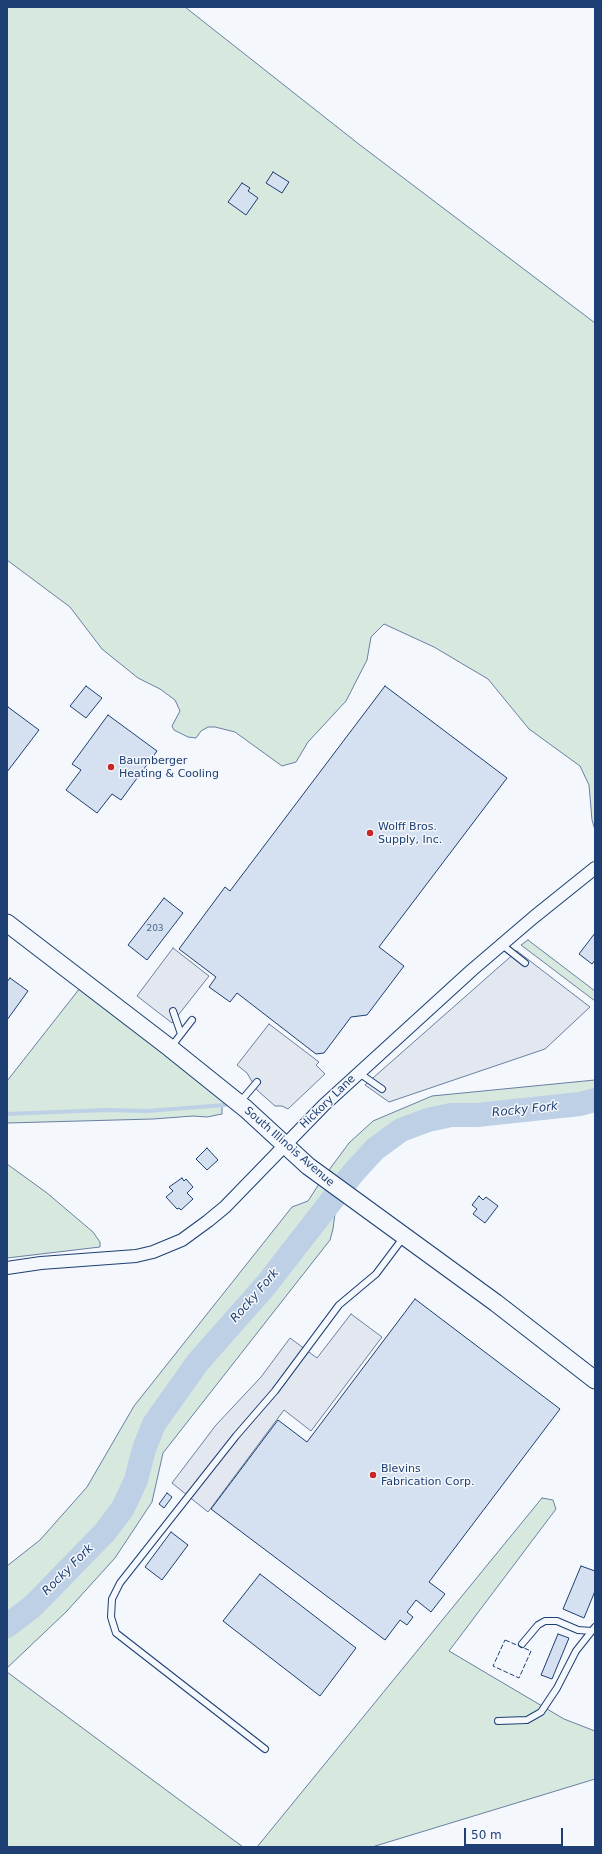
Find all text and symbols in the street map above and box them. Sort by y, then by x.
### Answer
place label: Baumberger Heating & Cooling [119,754,219,780]
marker: Baumberger Heating & Cooling [106,762,116,772]
place label: Wolff Bros. Supply, Inc. [378,820,442,846]
marker: Wolff Bros. Supply, Inc. [365,828,375,838]
house number: 203 [146,924,164,934]
street label: Hickory Lane [298,1073,358,1131]
water label: Rocky Fork [491,1099,559,1121]
street label: South Illinois Avenue [241,1104,337,1190]
water label: Rocky Fork [228,1266,282,1326]
place label: Blevins Fabrication Corp. [381,1462,474,1488]
marker: Blevins Fabrication Corp. [368,1470,378,1480]
water label: Rocky Fork [39,1541,97,1599]
scale bar [466,1820,565,1846]
text: 50 m [471,1828,502,1842]

